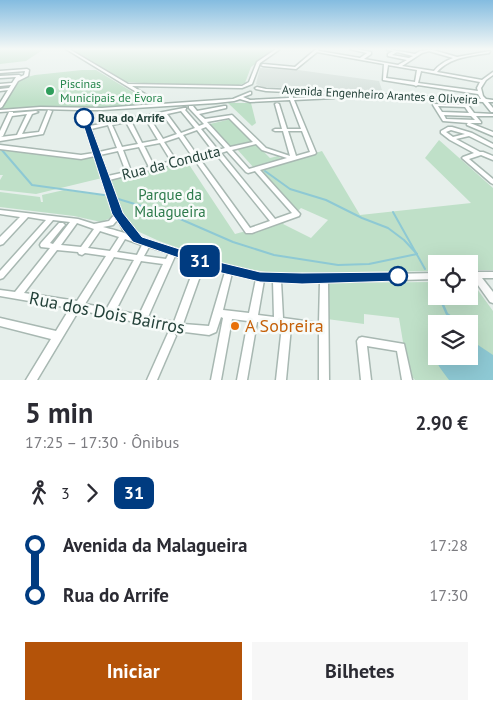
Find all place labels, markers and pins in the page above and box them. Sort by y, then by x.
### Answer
place label: Piscinas Municipais de Évora [60,76,163,105]
marker: Piscinas Municipais de Évora [44,85,56,97]
marker: Rua do Arrife [74,108,94,128]
place label: Rua do Arrife [98,110,165,125]
unlabelled marker [388,266,408,286]
place label: A Sobreira [245,314,324,337]
marker: A Sobreira [229,320,241,332]

